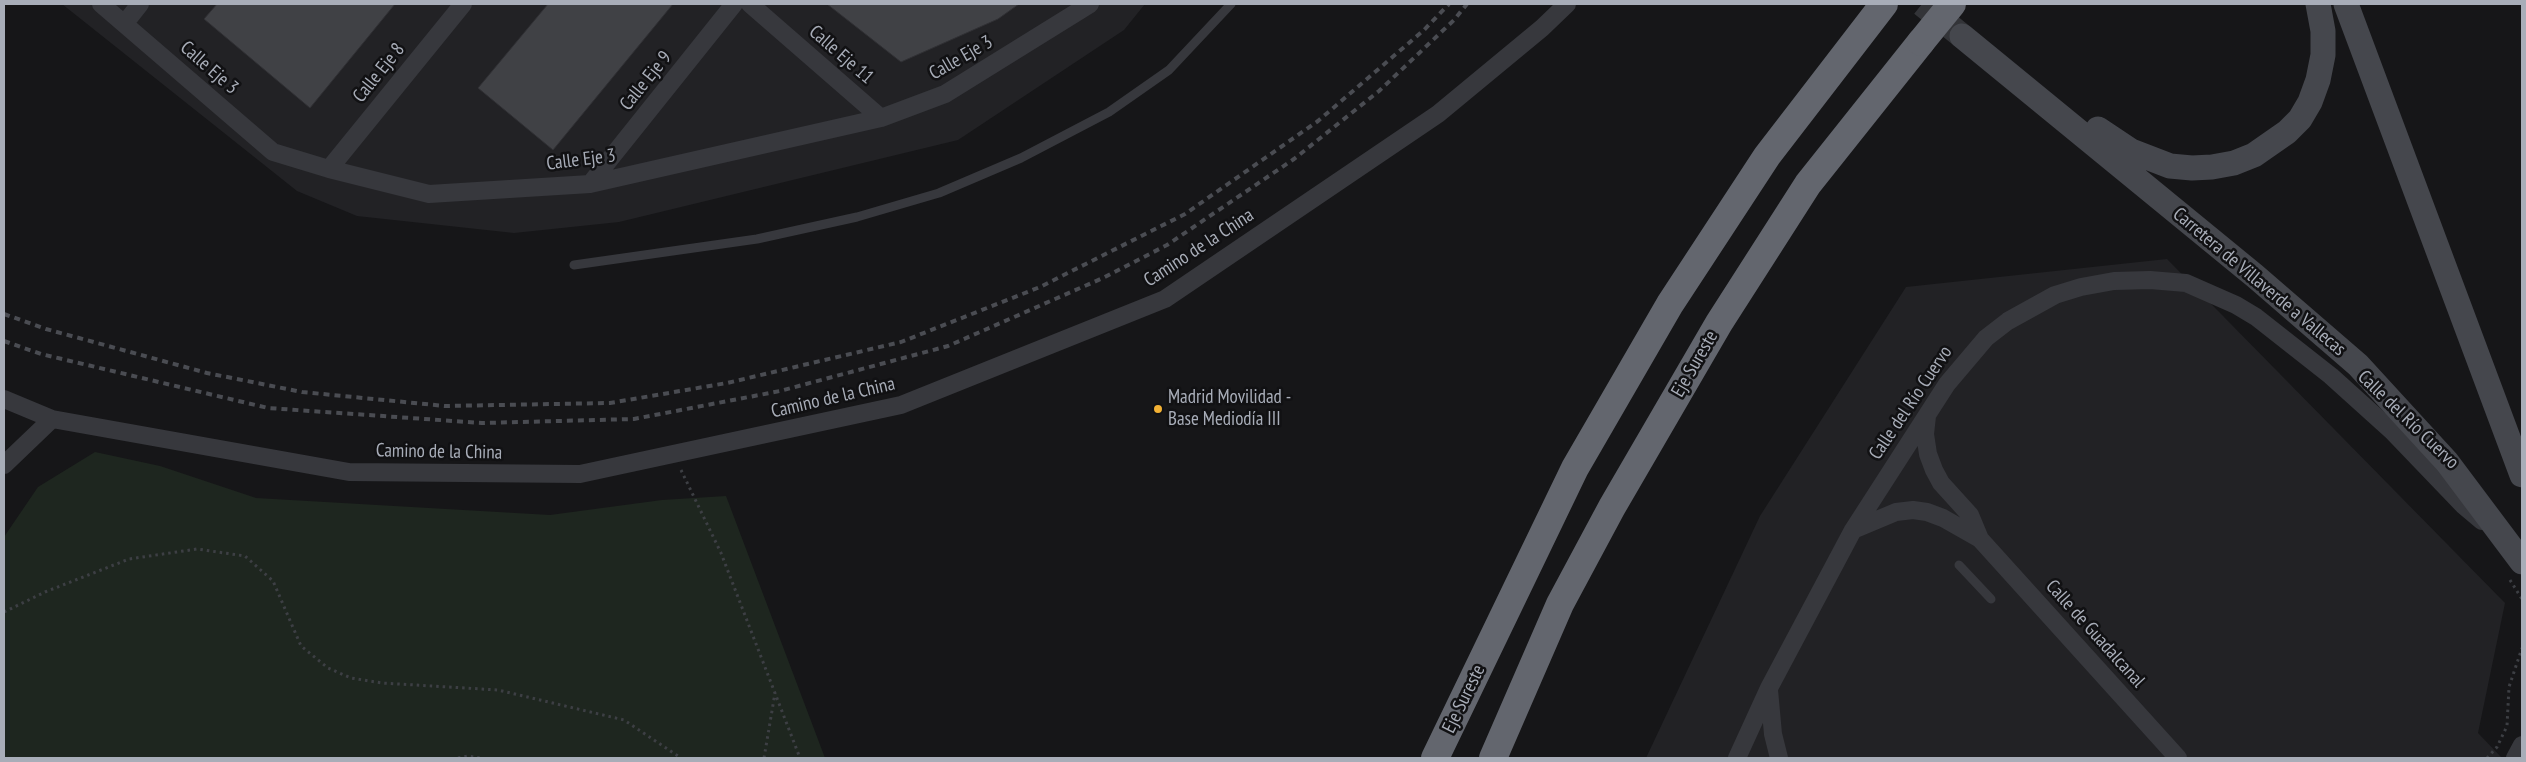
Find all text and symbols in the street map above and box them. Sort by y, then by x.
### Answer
street label: Calle Eje 11 [804,21,878,89]
street label: Calle Eje 3 [925,31,997,85]
street label: Calle Eje 3 [175,37,243,99]
street label: Calle Eje 8 [348,39,410,107]
street label: Calle Eje 9 [615,47,677,115]
street label: Calle Eje 3 [545,144,617,176]
street label: Carretera de Villaverde a Vallecas [2168,203,2350,361]
street label: Camino de la China [1140,204,1258,292]
street label: Eje Sureste [1667,327,1723,401]
street label: Calle del Río Cuervo [1865,342,1957,464]
street label: Calle del Río Cuervo [2353,366,2463,474]
street label: Camino de la China [769,373,897,423]
place label: Madrid Movilidad - Base Mediodía III [1168,387,1291,431]
marker: Madrid Movilidad - Base Mediodía III [1152,403,1164,415]
street label: Camino de la China [376,439,502,465]
street label: Calle de Guadalcanal [2041,575,2149,693]
street label: Eje Sureste [1438,661,1490,737]

